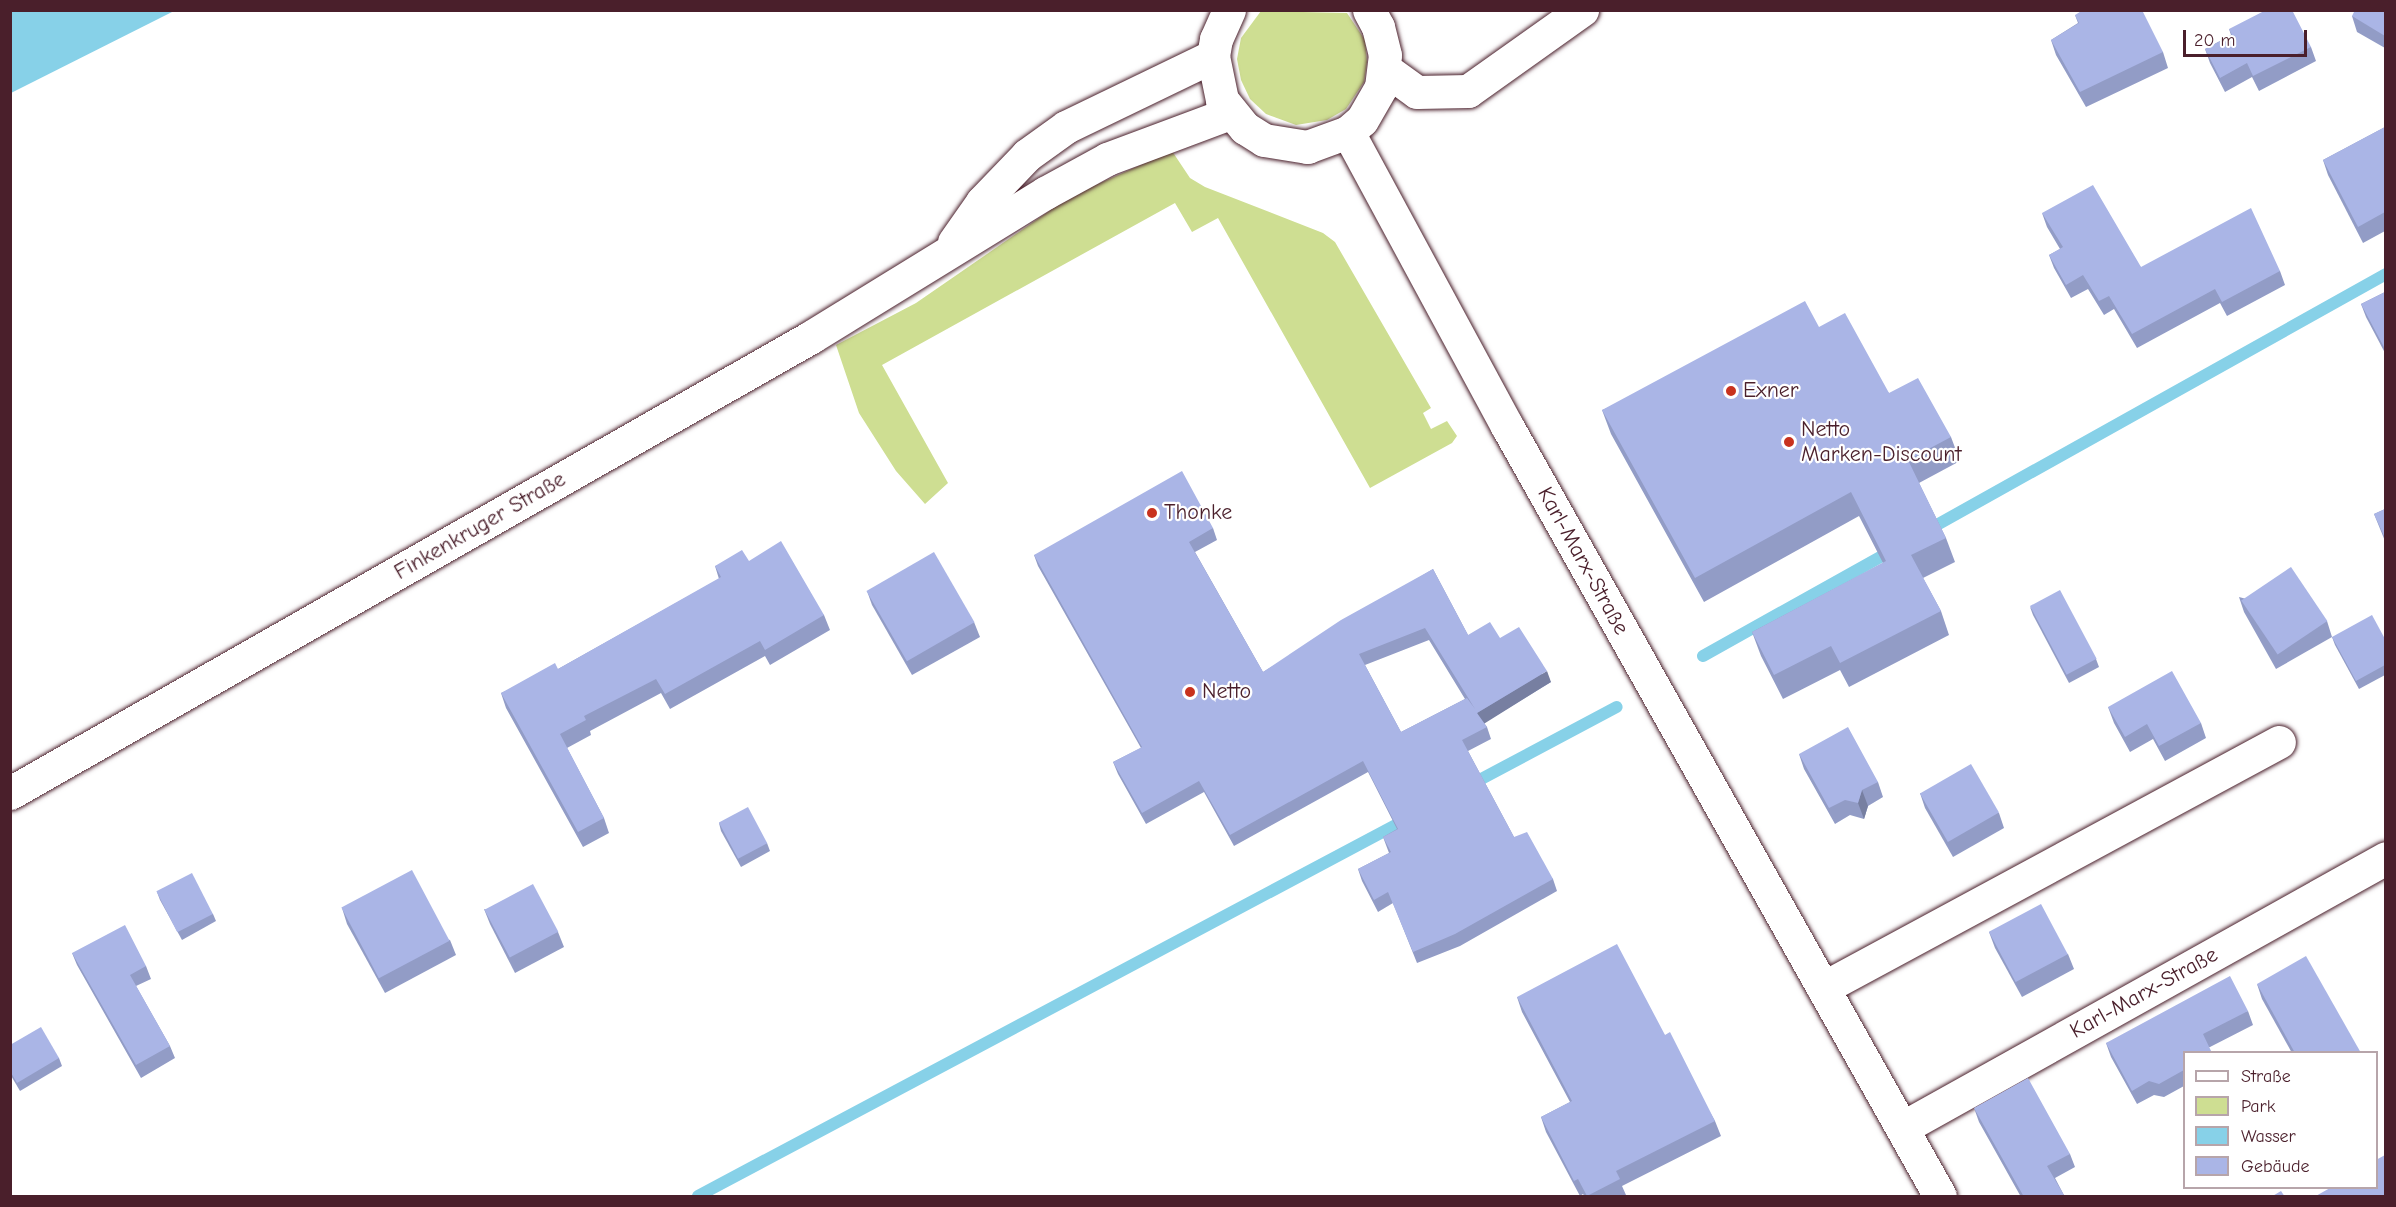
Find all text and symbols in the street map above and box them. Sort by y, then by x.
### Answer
scale bar [2186,18,2310,56]
text: 20 m [2194,30,2235,51]
place label: Exner [1743,378,1799,404]
marker: Exner [1724,384,1738,398]
place label: Netto Marken-Discount [1801,416,1962,468]
marker: Netto Marken-Discount [1782,435,1796,449]
street label: Finkenkruger Straße [390,466,570,586]
street label: Karl-Marx-Straße [1532,483,1634,639]
place label: Thonke [1164,500,1232,526]
marker: Thonke [1145,506,1159,520]
place label: Netto [1202,679,1251,705]
marker: Netto [1183,685,1197,699]
street label: Karl-Marx-Straße [2066,942,2222,1044]
legend [2183,1051,2378,1189]
text: Straße [2241,1066,2291,1087]
text: Park [2241,1096,2275,1117]
text: Wasser [2241,1126,2296,1147]
text: Gebäude [2241,1156,2310,1177]

